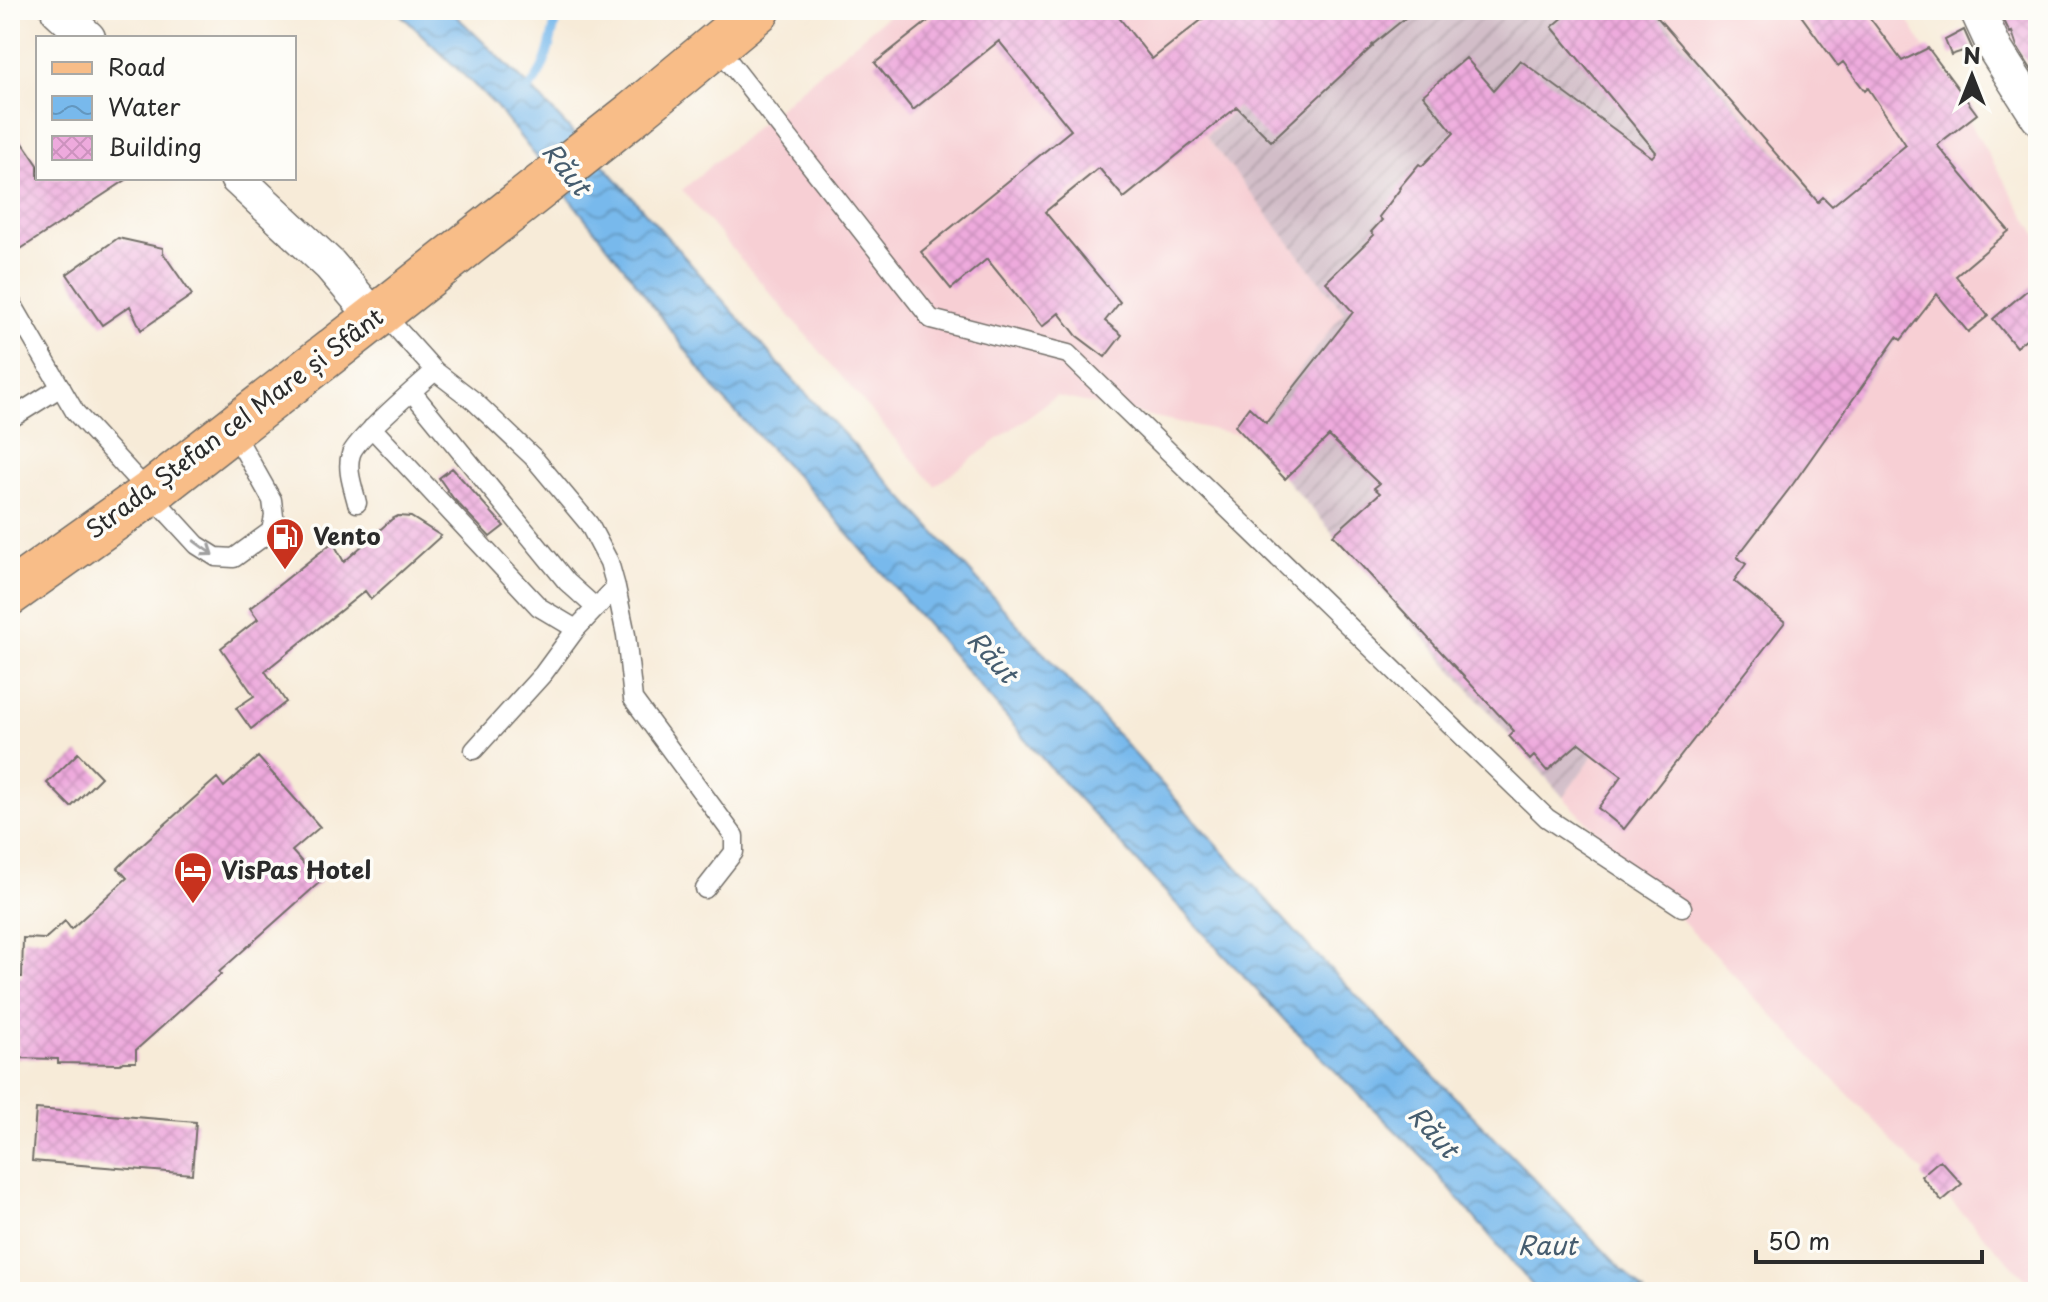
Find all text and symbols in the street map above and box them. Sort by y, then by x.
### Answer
legend [36,36,296,180]
north arrow [1932,36,2012,116]
text: N [1963,38,1981,71]
text: Road [108,48,166,84]
text: Water [108,88,181,124]
text: Building [108,128,202,164]
water label: Răut [533,133,603,206]
street label: Strada Ștefan cel Mare și Sfânt [77,298,390,546]
fuel station icon: Vento [264,516,306,571]
place label: Vento [313,517,381,553]
one-way arrow [193,539,214,556]
water label: Răut [959,621,1030,693]
hotel icon: VisPas Hotel [172,850,214,905]
place label: VisPas Hotel [221,851,371,887]
water label: Răut [1400,1096,1471,1168]
scale bar [1756,1214,1982,1264]
text: 50 m [1768,1222,1830,1258]
water label: Raut [1518,1225,1580,1264]

